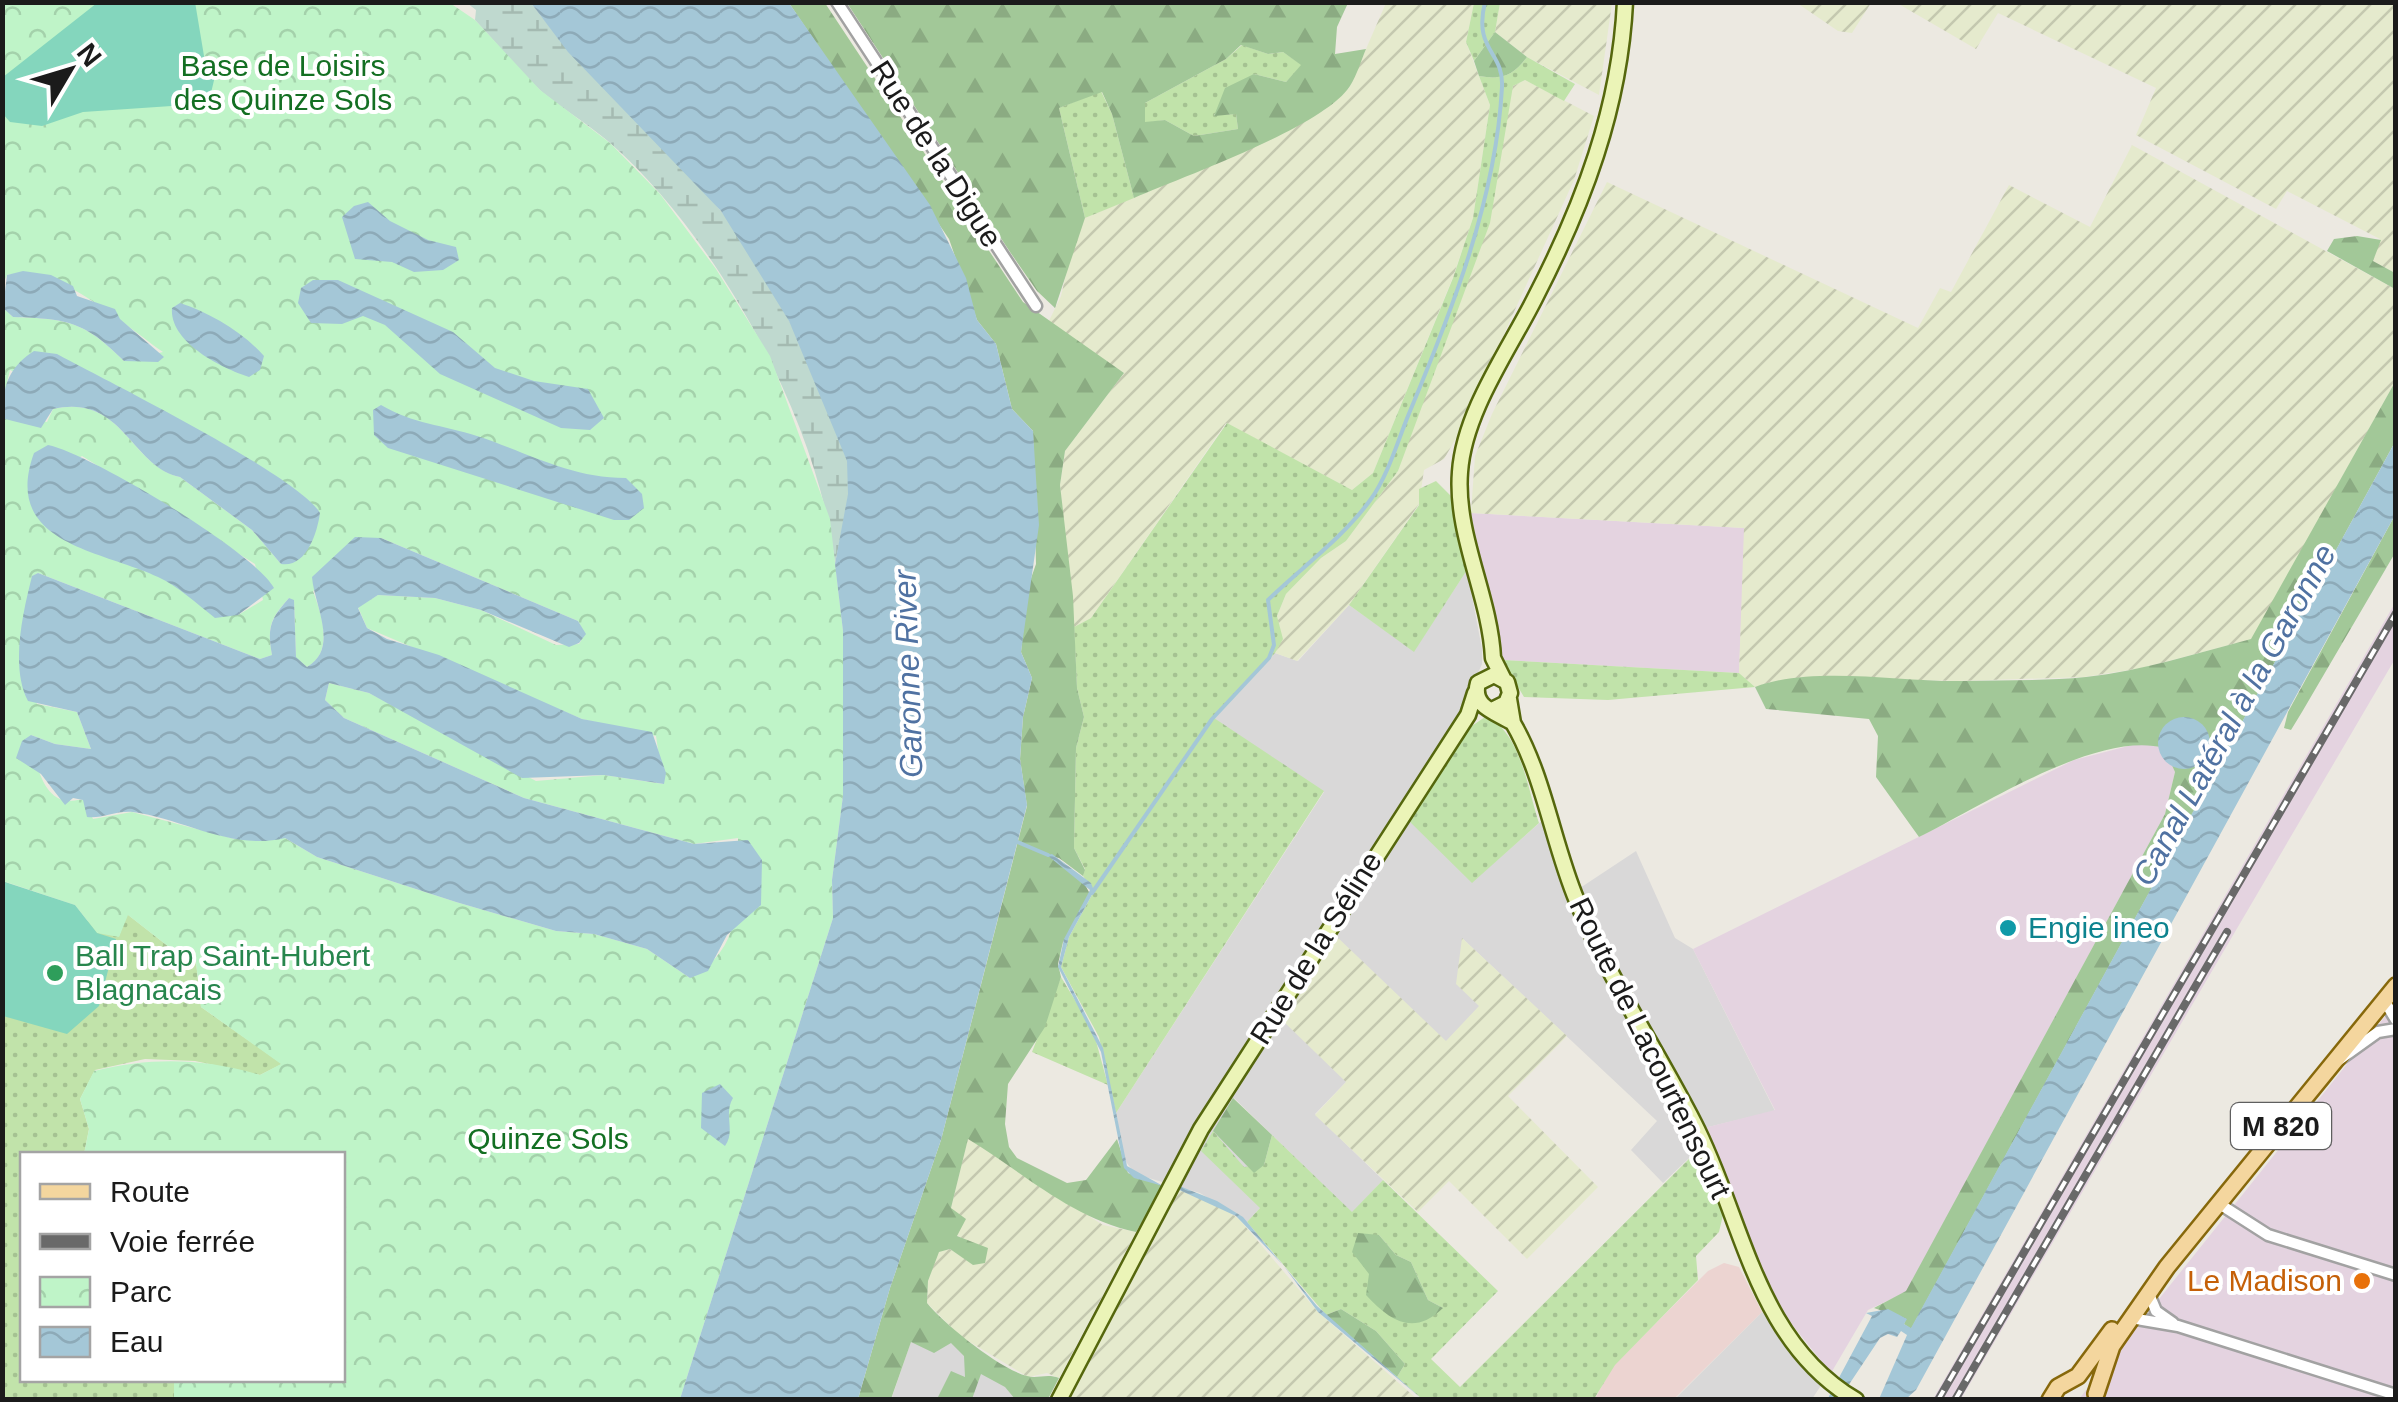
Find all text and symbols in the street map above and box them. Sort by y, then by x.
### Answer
north arrow [20,20,120,120]
text: N [71,37,108,72]
park label: Base de Loisirs des Quinze Sols [174,49,392,116]
street label: Rue de la Digue [864,55,1009,253]
water label: Canal Latéral à la Garonne [2125,538,2343,892]
water label: Garonne River [886,568,930,779]
street label: Rue de la Séline [1243,846,1388,1050]
street label: Route de Lacourtensourt [1563,892,1738,1204]
place label: Engie ineo [2028,911,2170,944]
marker: Engie ineo [1997,917,2019,939]
place label: Ball Trap Saint-Hubert Blagnacais [75,939,371,1006]
marker: Ball Trap Saint-Hubert Blagnacais [44,962,66,984]
road number: M 820 [2231,1103,2331,1149]
park label: Quinze Sols [467,1122,629,1155]
legend [20,1152,345,1382]
text: Route [110,1175,190,1208]
text: Voie ferrée [110,1225,255,1258]
place label: Le Madison [2187,1264,2342,1297]
marker: Le Madison [2351,1270,2373,1292]
text: Parc [110,1275,172,1308]
text: Eau [110,1325,163,1358]

